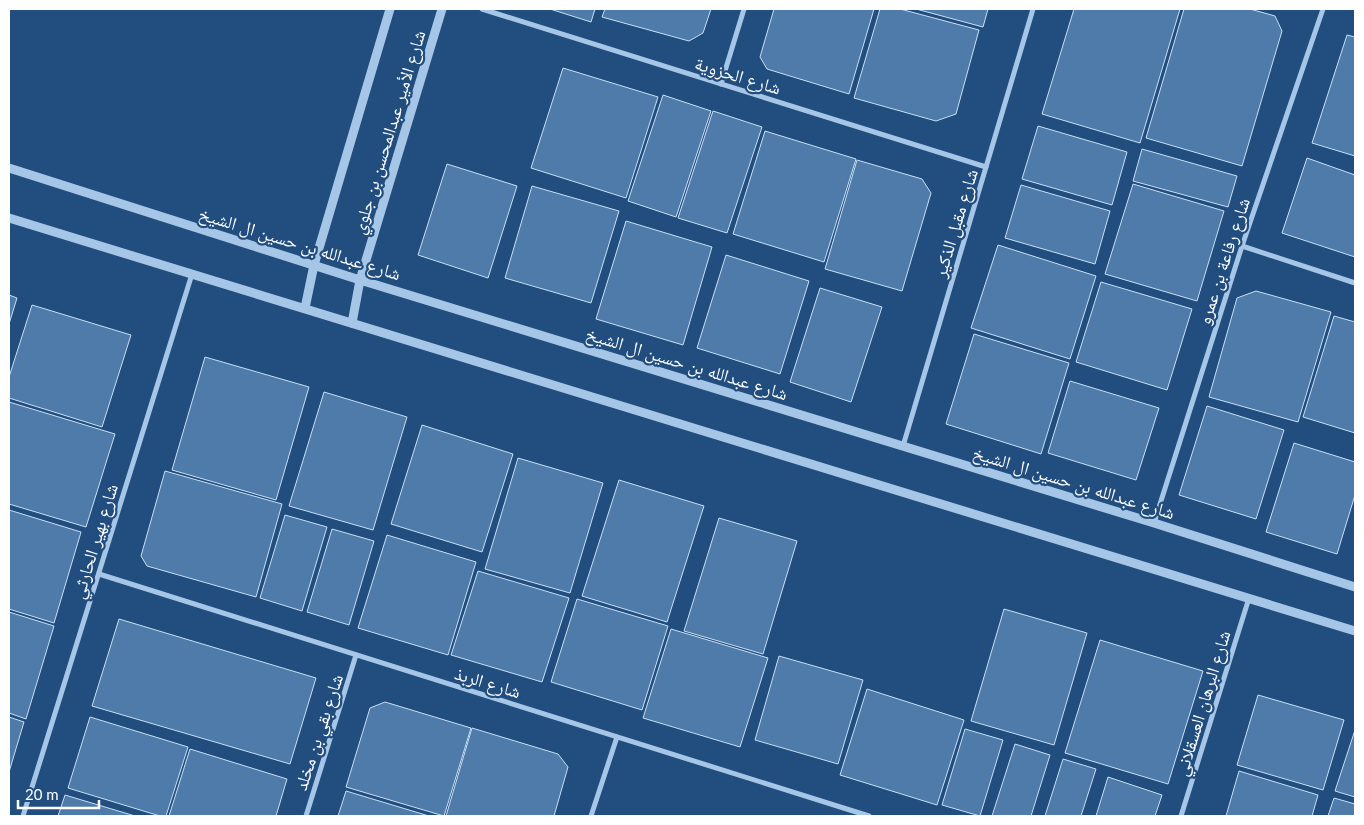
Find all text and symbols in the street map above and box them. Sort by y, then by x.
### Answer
street label: شارع الأمير عبدالمحسن بن جلوي [346,27,434,238]
street label: شارع الحزوية [692,51,784,99]
street label: شارع مقبل الذكير [928,166,983,281]
street label: شارع رفاعة بن عمرو [1192,195,1255,327]
street label: شارع عبدالله بن حسين ال الشيخ [196,202,404,286]
street label: شارع عبدالله بن حسين ال الشيخ [583,322,791,406]
street label: شارع عبدالله بن حسين ال الشيخ [970,441,1178,525]
street label: شارع بهير الحارثي [66,481,126,603]
street label: شارع البرهان العسقلاني [1169,628,1239,780]
street label: شارع الربذ [452,662,524,703]
street label: شارع بقي بن مخلد [289,671,351,794]
scale bar [18,778,99,810]
text: 20 m [25,785,59,803]

